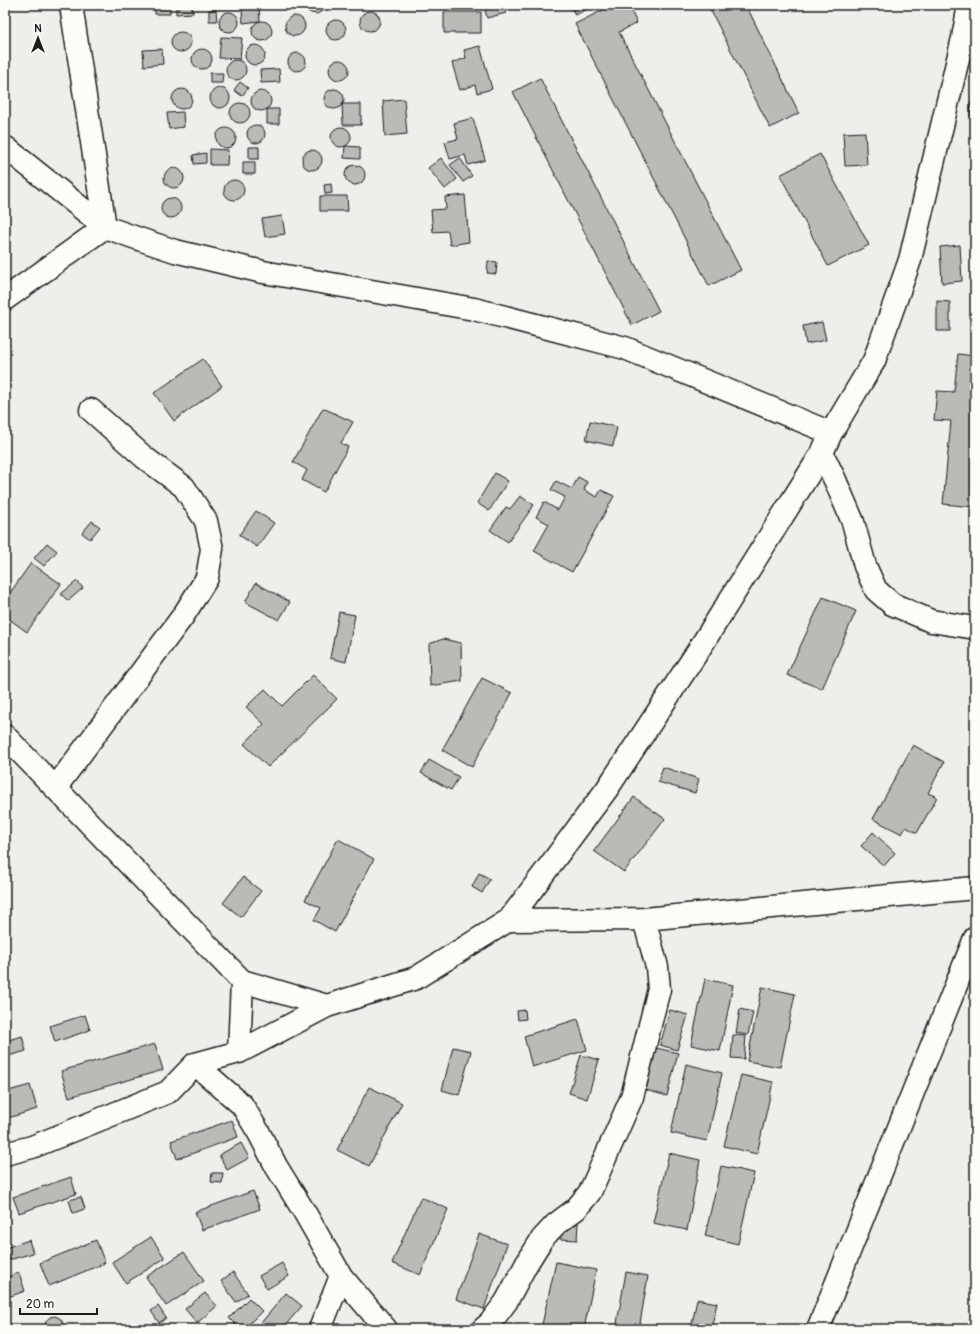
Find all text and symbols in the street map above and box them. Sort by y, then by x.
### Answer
north arrow [18,18,58,58]
text: N [34,22,42,35]
scale bar [20,1290,97,1316]
text: 20 m [26,1297,55,1312]

